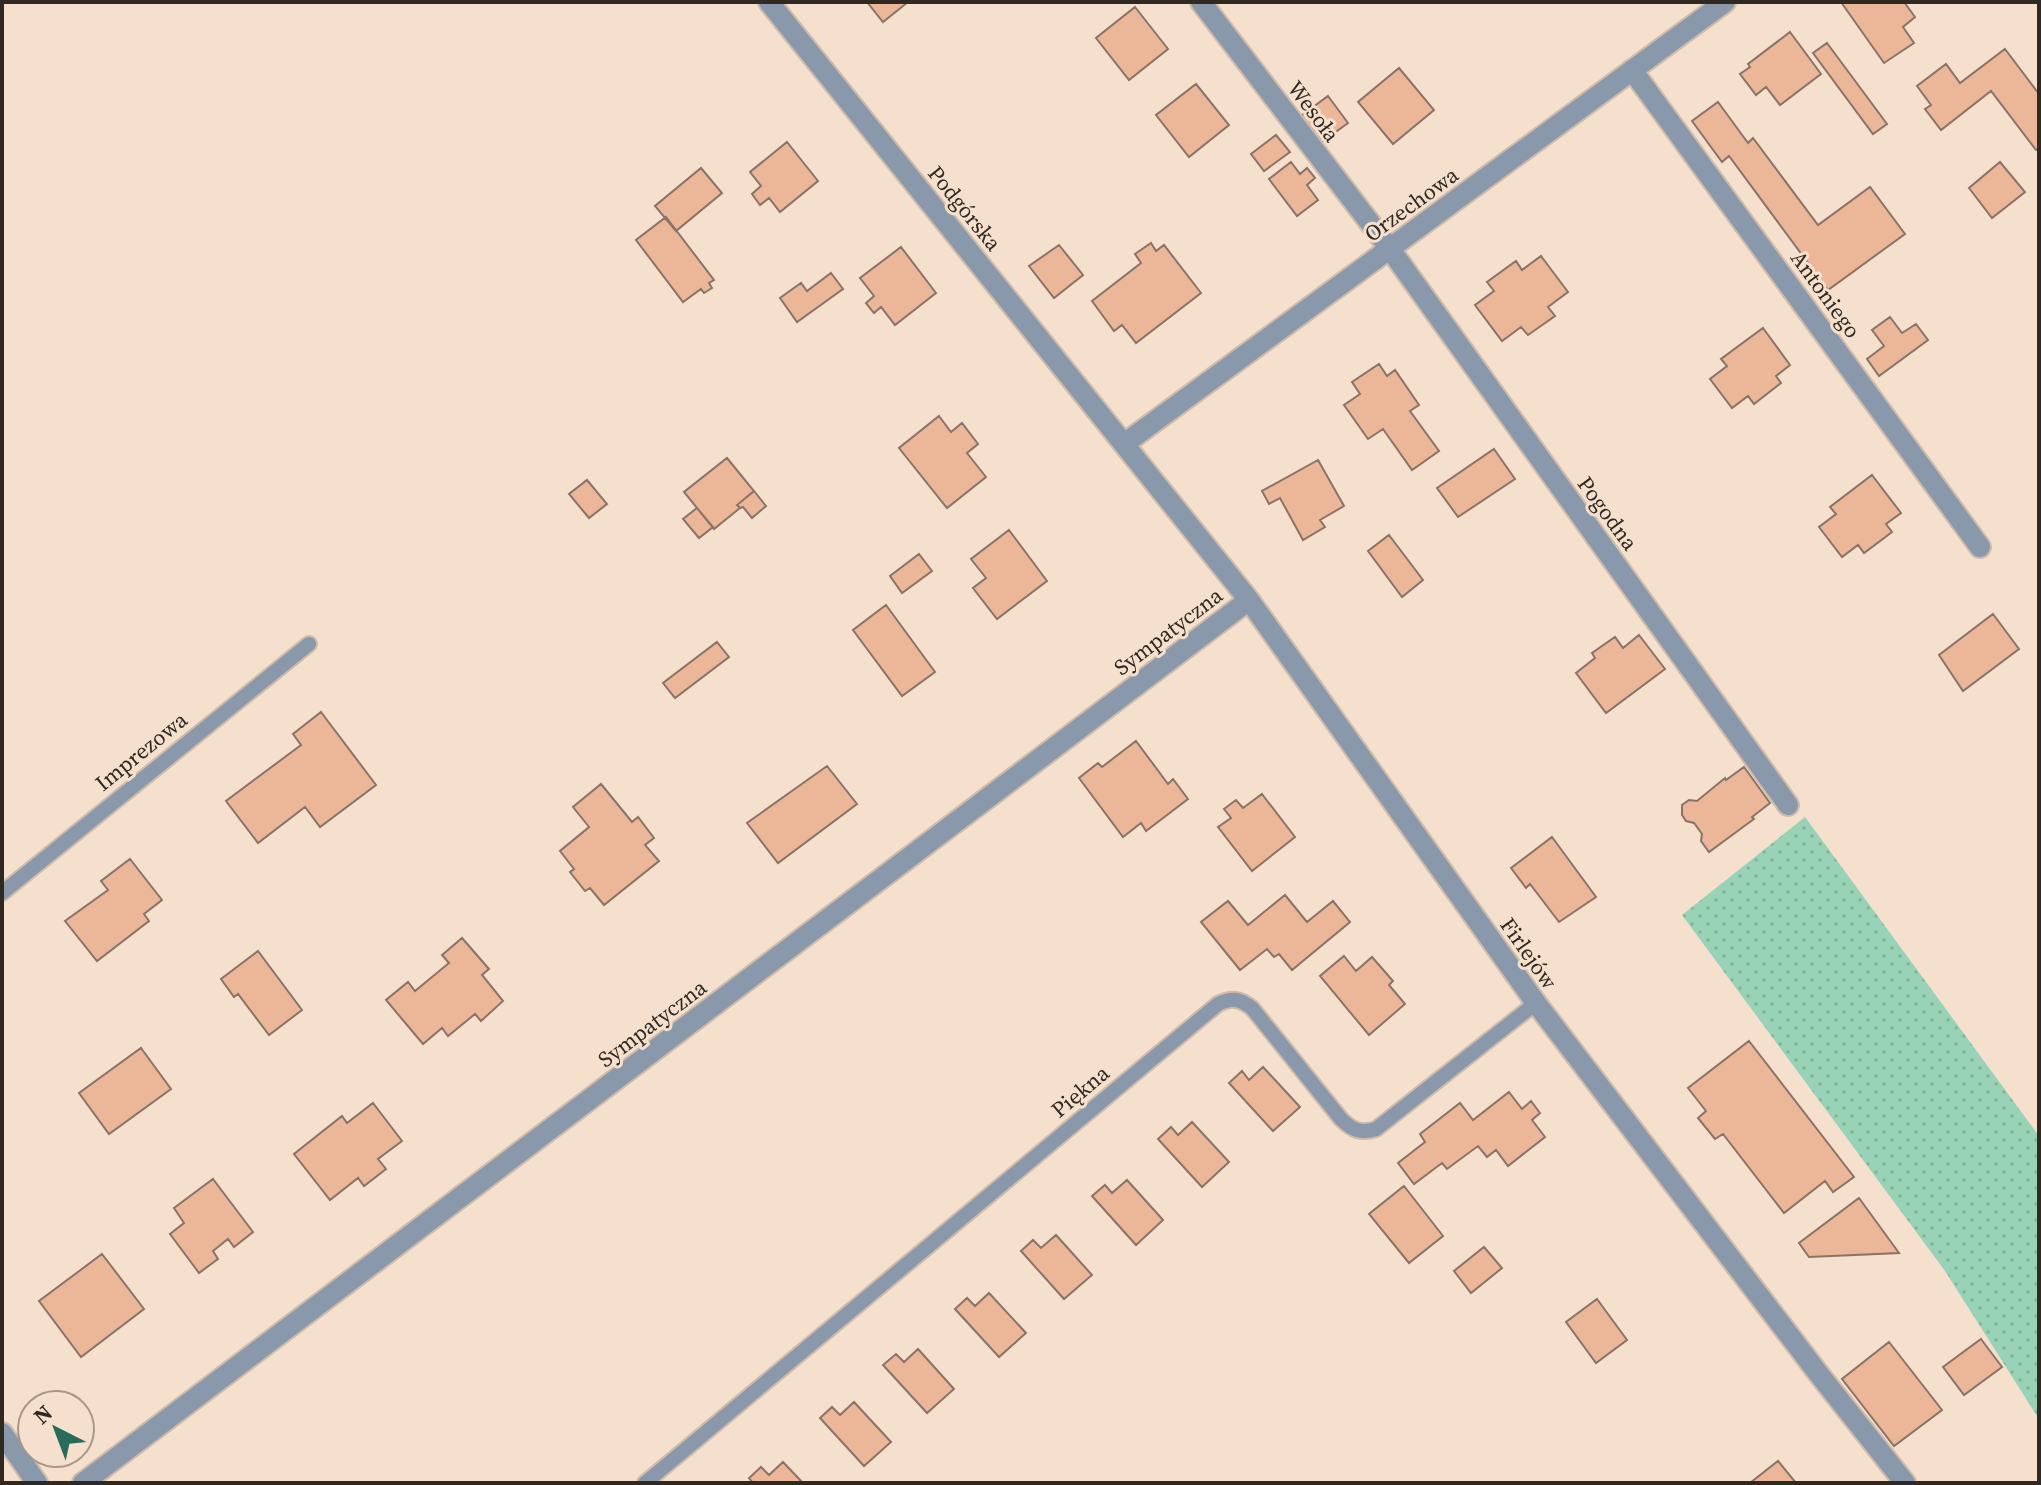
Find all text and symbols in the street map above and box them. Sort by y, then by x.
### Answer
street label: Wesoła [1281,74,1347,149]
street label: Podgórska [921,159,1009,258]
street label: Orzechowa [1358,159,1465,248]
street label: Antoniego [1784,244,1868,344]
street label: Pogodna [1571,470,1646,557]
street label: Sympatyczna [1108,580,1229,682]
street label: Imprezowa [89,704,194,797]
street label: Firlejów [1494,911,1565,995]
street label: Sympatyczna [592,972,713,1074]
street label: Piękna [1045,1057,1116,1124]
north arrow [16,1389,96,1469]
text: N [27,1398,59,1431]

